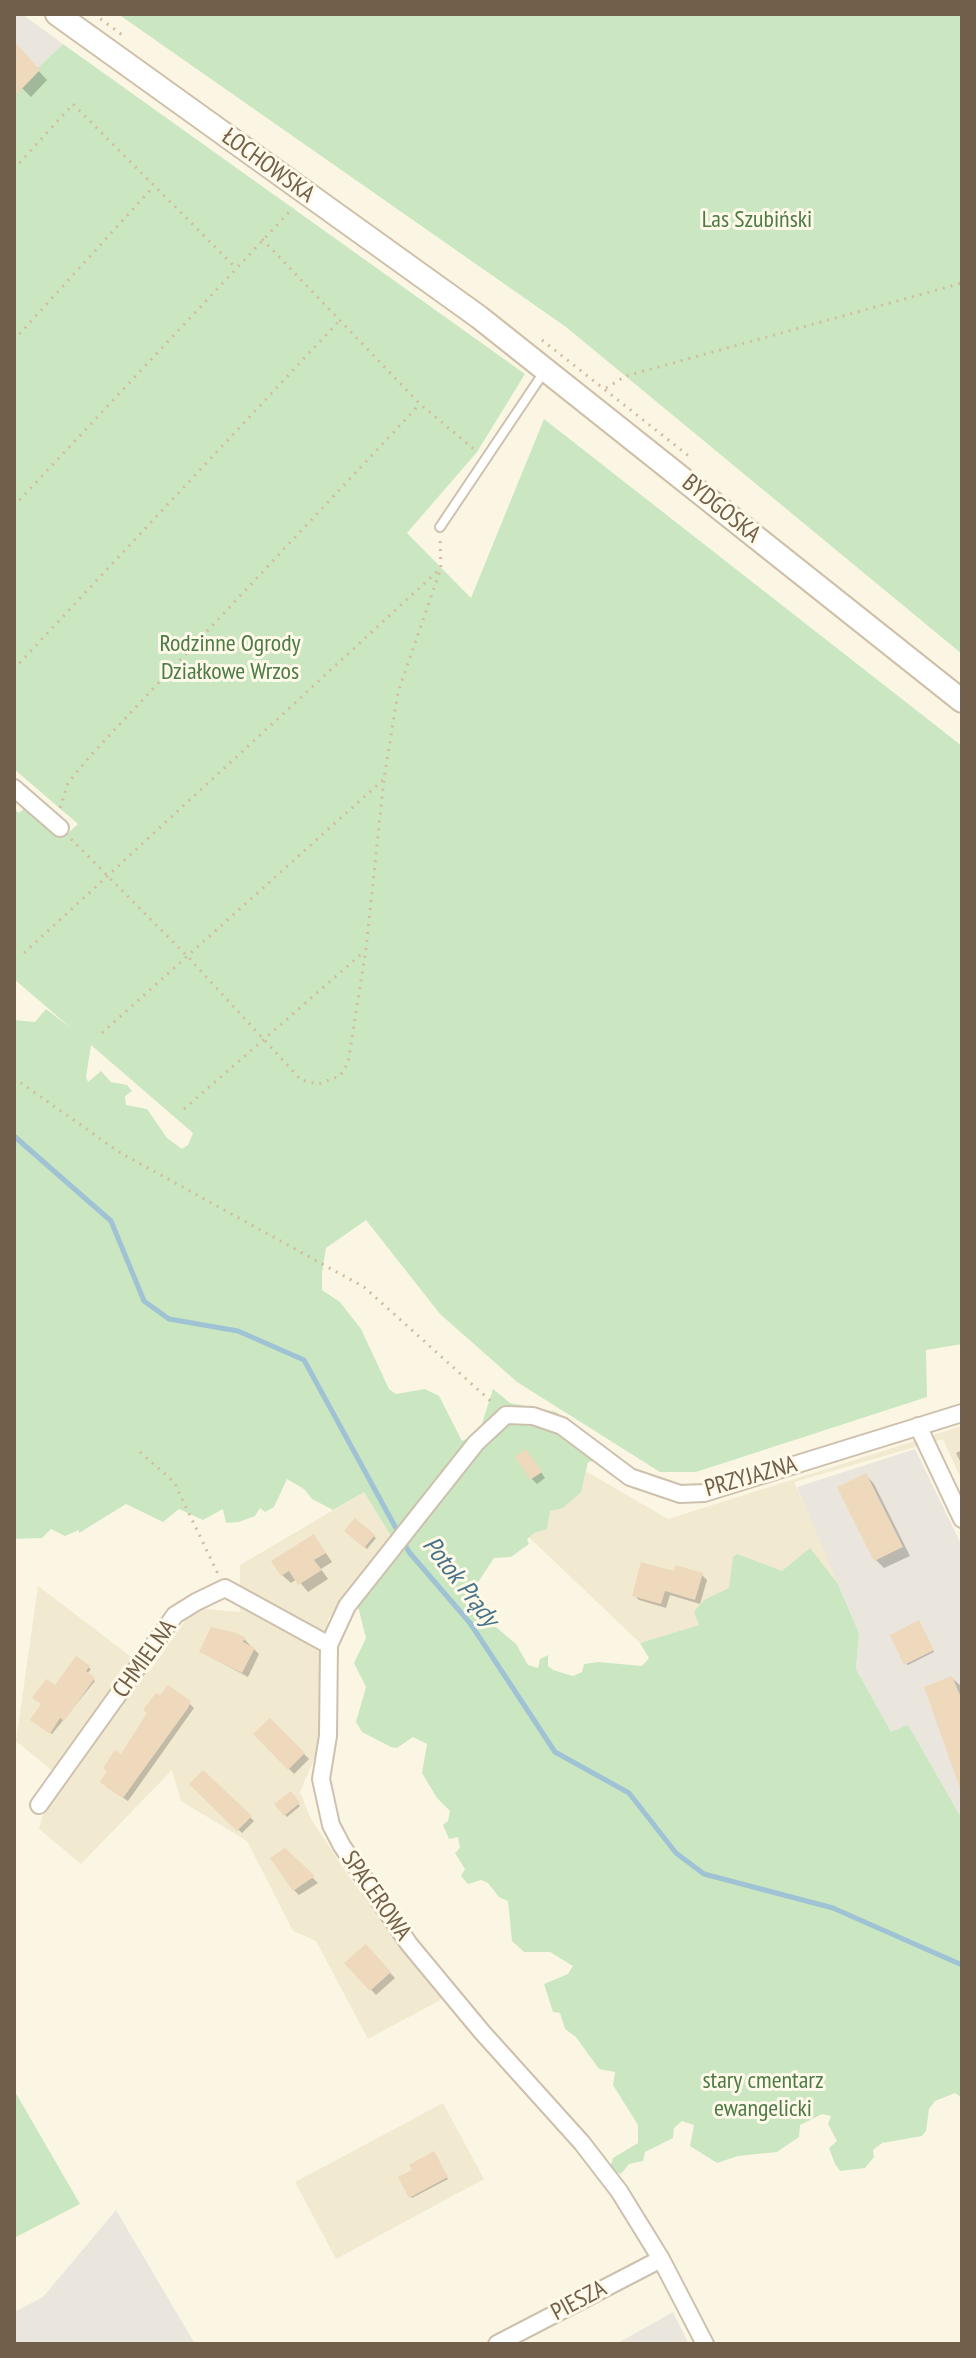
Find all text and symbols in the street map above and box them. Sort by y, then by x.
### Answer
street label: ŁOCHOWSKA [216,123,320,209]
park label: Las Szubiński [702,206,812,234]
street label: BYDGOSKA [676,469,766,549]
park label: Rodzinne Ogrody Działkowe Wrzos [159,630,301,686]
street label: PRZYJAZNA [702,1450,800,1504]
water label: Potok Prądy [415,1531,505,1633]
street label: CHMIELNA [107,1614,183,1704]
street label: SPACEROWA [335,1846,417,1946]
park label: stary cmentarz ewangelicki [702,2067,824,2123]
street label: PIESZA [546,2275,612,2327]

